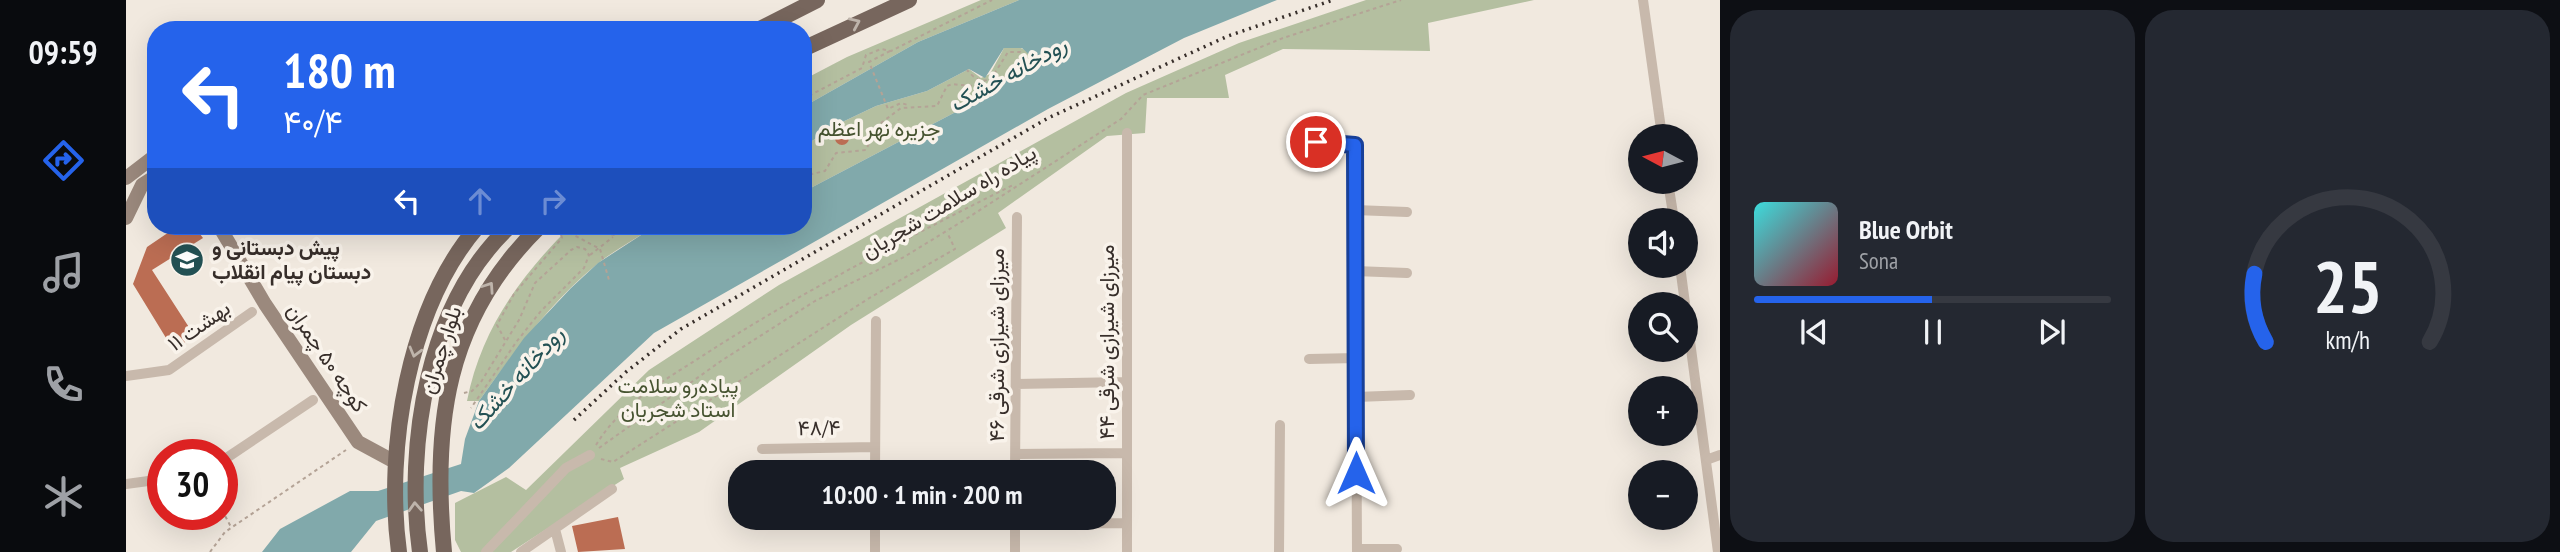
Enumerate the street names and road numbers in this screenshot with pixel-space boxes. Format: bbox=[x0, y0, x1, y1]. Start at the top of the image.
street label: پیاده راه سلامت شجریان bbox=[856, 139, 1042, 265]
street label: ۴۴ میرزای شیرازی شرقی bbox=[1093, 244, 1120, 440]
street label: ۴۶ میرزای شیرازی شرقی bbox=[983, 248, 1010, 442]
street label: ۱۱ بهشت bbox=[162, 294, 235, 357]
street label: کوچه ۵۰ چمران bbox=[280, 298, 374, 418]
street label: بلوار چمران bbox=[414, 303, 468, 397]
street label: ۴۸/۴ bbox=[797, 414, 841, 441]

